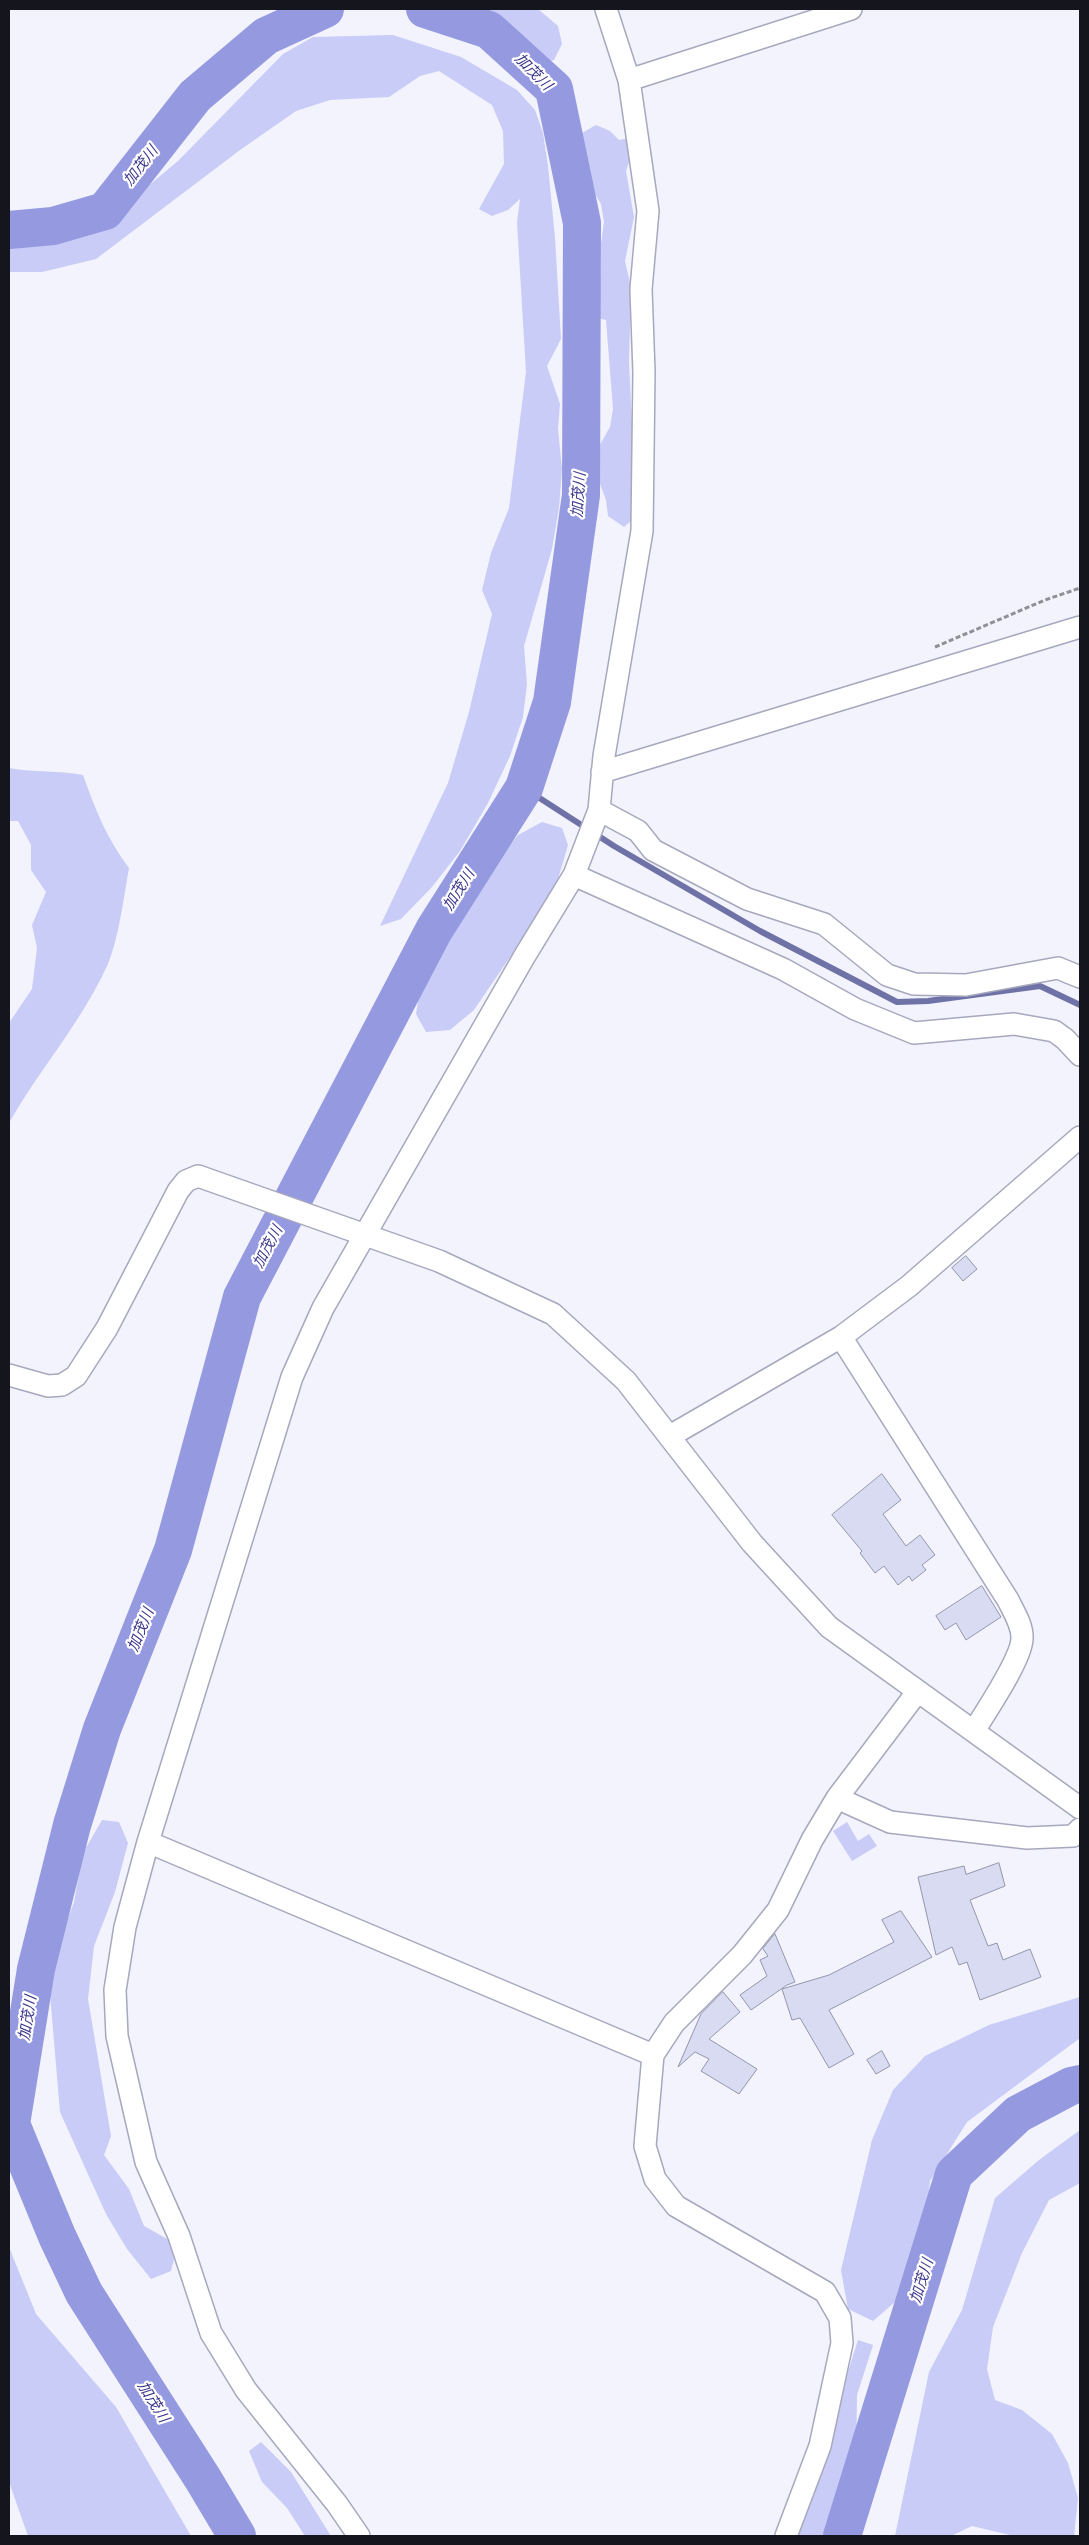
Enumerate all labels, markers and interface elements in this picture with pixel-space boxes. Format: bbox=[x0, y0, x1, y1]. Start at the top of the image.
water label: 加茂川 bbox=[511, 50, 555, 94]
water label: 加茂川 bbox=[120, 143, 162, 189]
water label: 加茂川 bbox=[568, 472, 590, 518]
water label: 加茂川 bbox=[439, 866, 479, 914]
water label: 加茂川 bbox=[249, 1223, 287, 1271]
water label: 加茂川 bbox=[124, 1606, 158, 1654]
water label: 加茂川 bbox=[16, 1994, 40, 2042]
water label: 加茂川 bbox=[907, 2257, 937, 2305]
water label: 加茂川 bbox=[133, 2378, 173, 2426]

